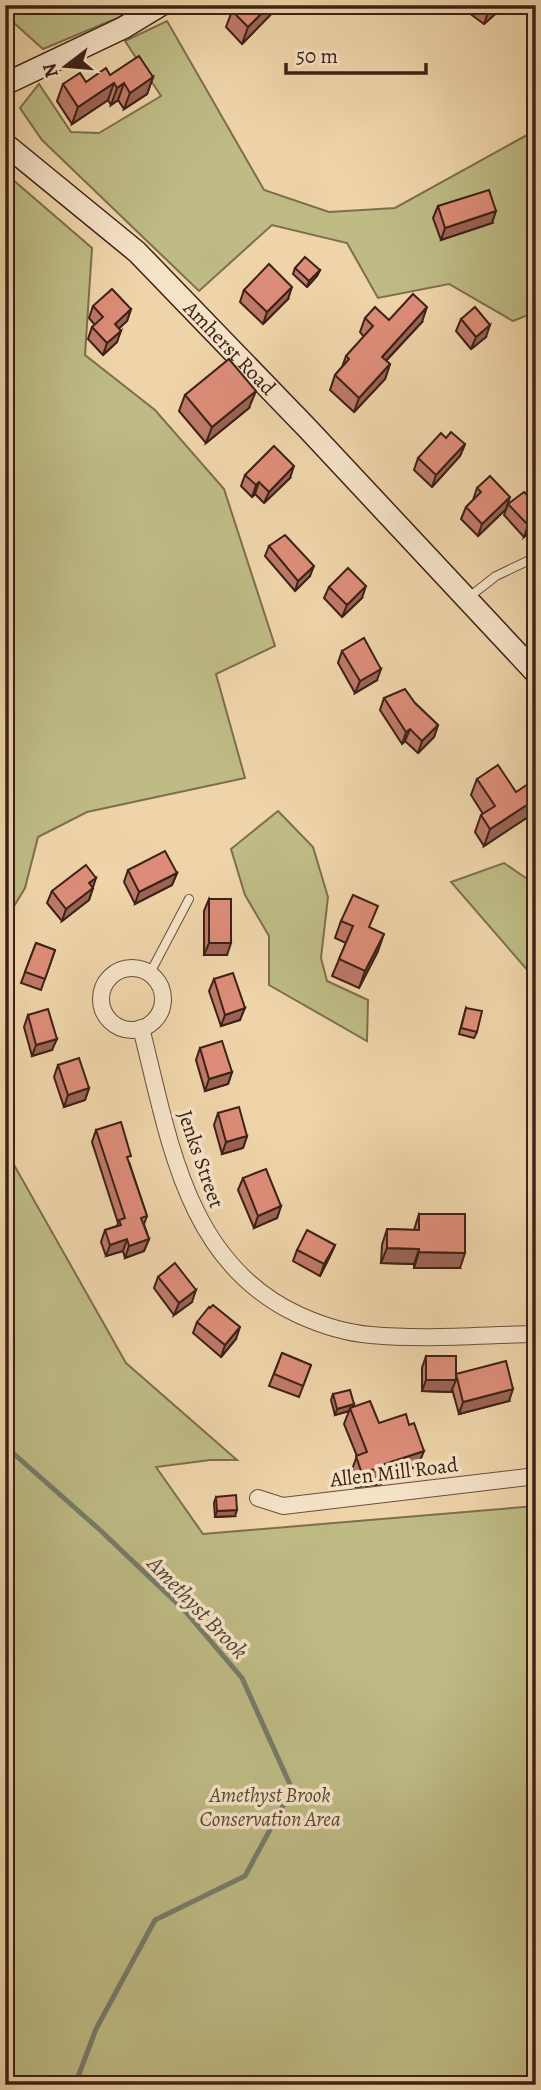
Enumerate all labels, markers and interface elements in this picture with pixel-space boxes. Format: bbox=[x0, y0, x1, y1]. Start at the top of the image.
north arrow bbox=[32, 32, 102, 102]
scale bar bbox=[286, 32, 426, 76]
text: 50 m bbox=[296, 42, 338, 70]
text: N bbox=[36, 60, 65, 81]
street label: Amherst Road bbox=[177, 294, 282, 402]
street label: Jenks Street bbox=[171, 1106, 231, 1212]
street label: Allen Mill Road bbox=[327, 1450, 460, 1494]
water label: Amethyst Brook bbox=[140, 1548, 255, 1666]
park label: Amethyst Brook Conservation Area bbox=[199, 1781, 341, 1833]

